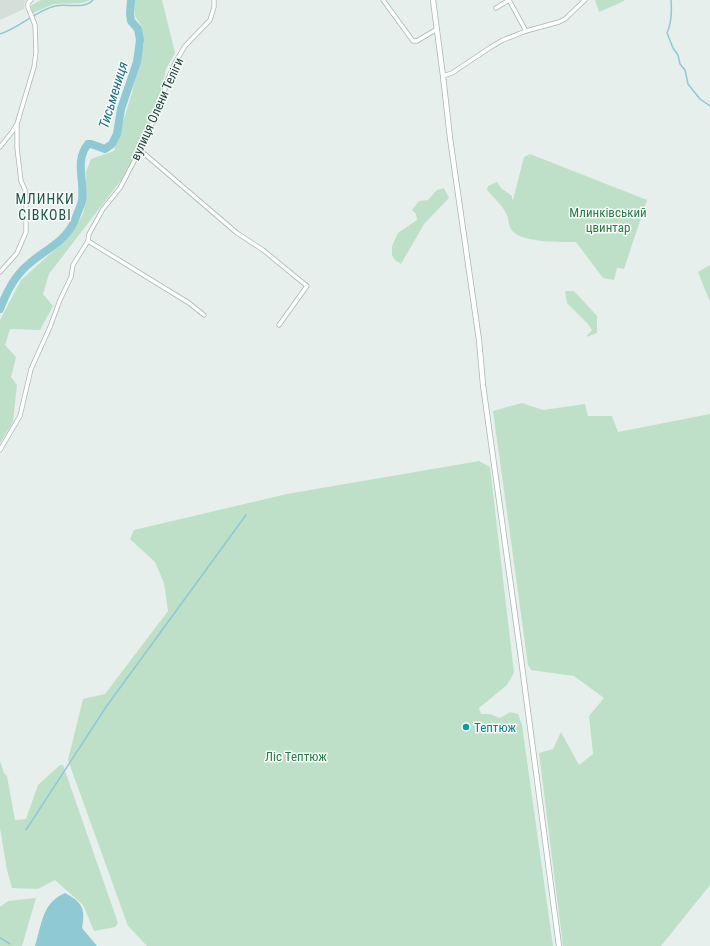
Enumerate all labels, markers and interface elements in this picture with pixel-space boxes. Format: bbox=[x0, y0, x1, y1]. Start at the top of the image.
street label: вулиця Олени Теліги bbox=[128, 55, 186, 163]
water label: Тисьмениця bbox=[95, 59, 131, 130]
district label: МЛИНКИ СІВКОВІ bbox=[15, 191, 75, 223]
park label: Млинківський цвинтар bbox=[569, 205, 647, 235]
place label: Тептюж bbox=[474, 720, 516, 735]
marker: Тептюж bbox=[461, 722, 471, 732]
park label: Ліс Тептюж bbox=[265, 749, 327, 764]

